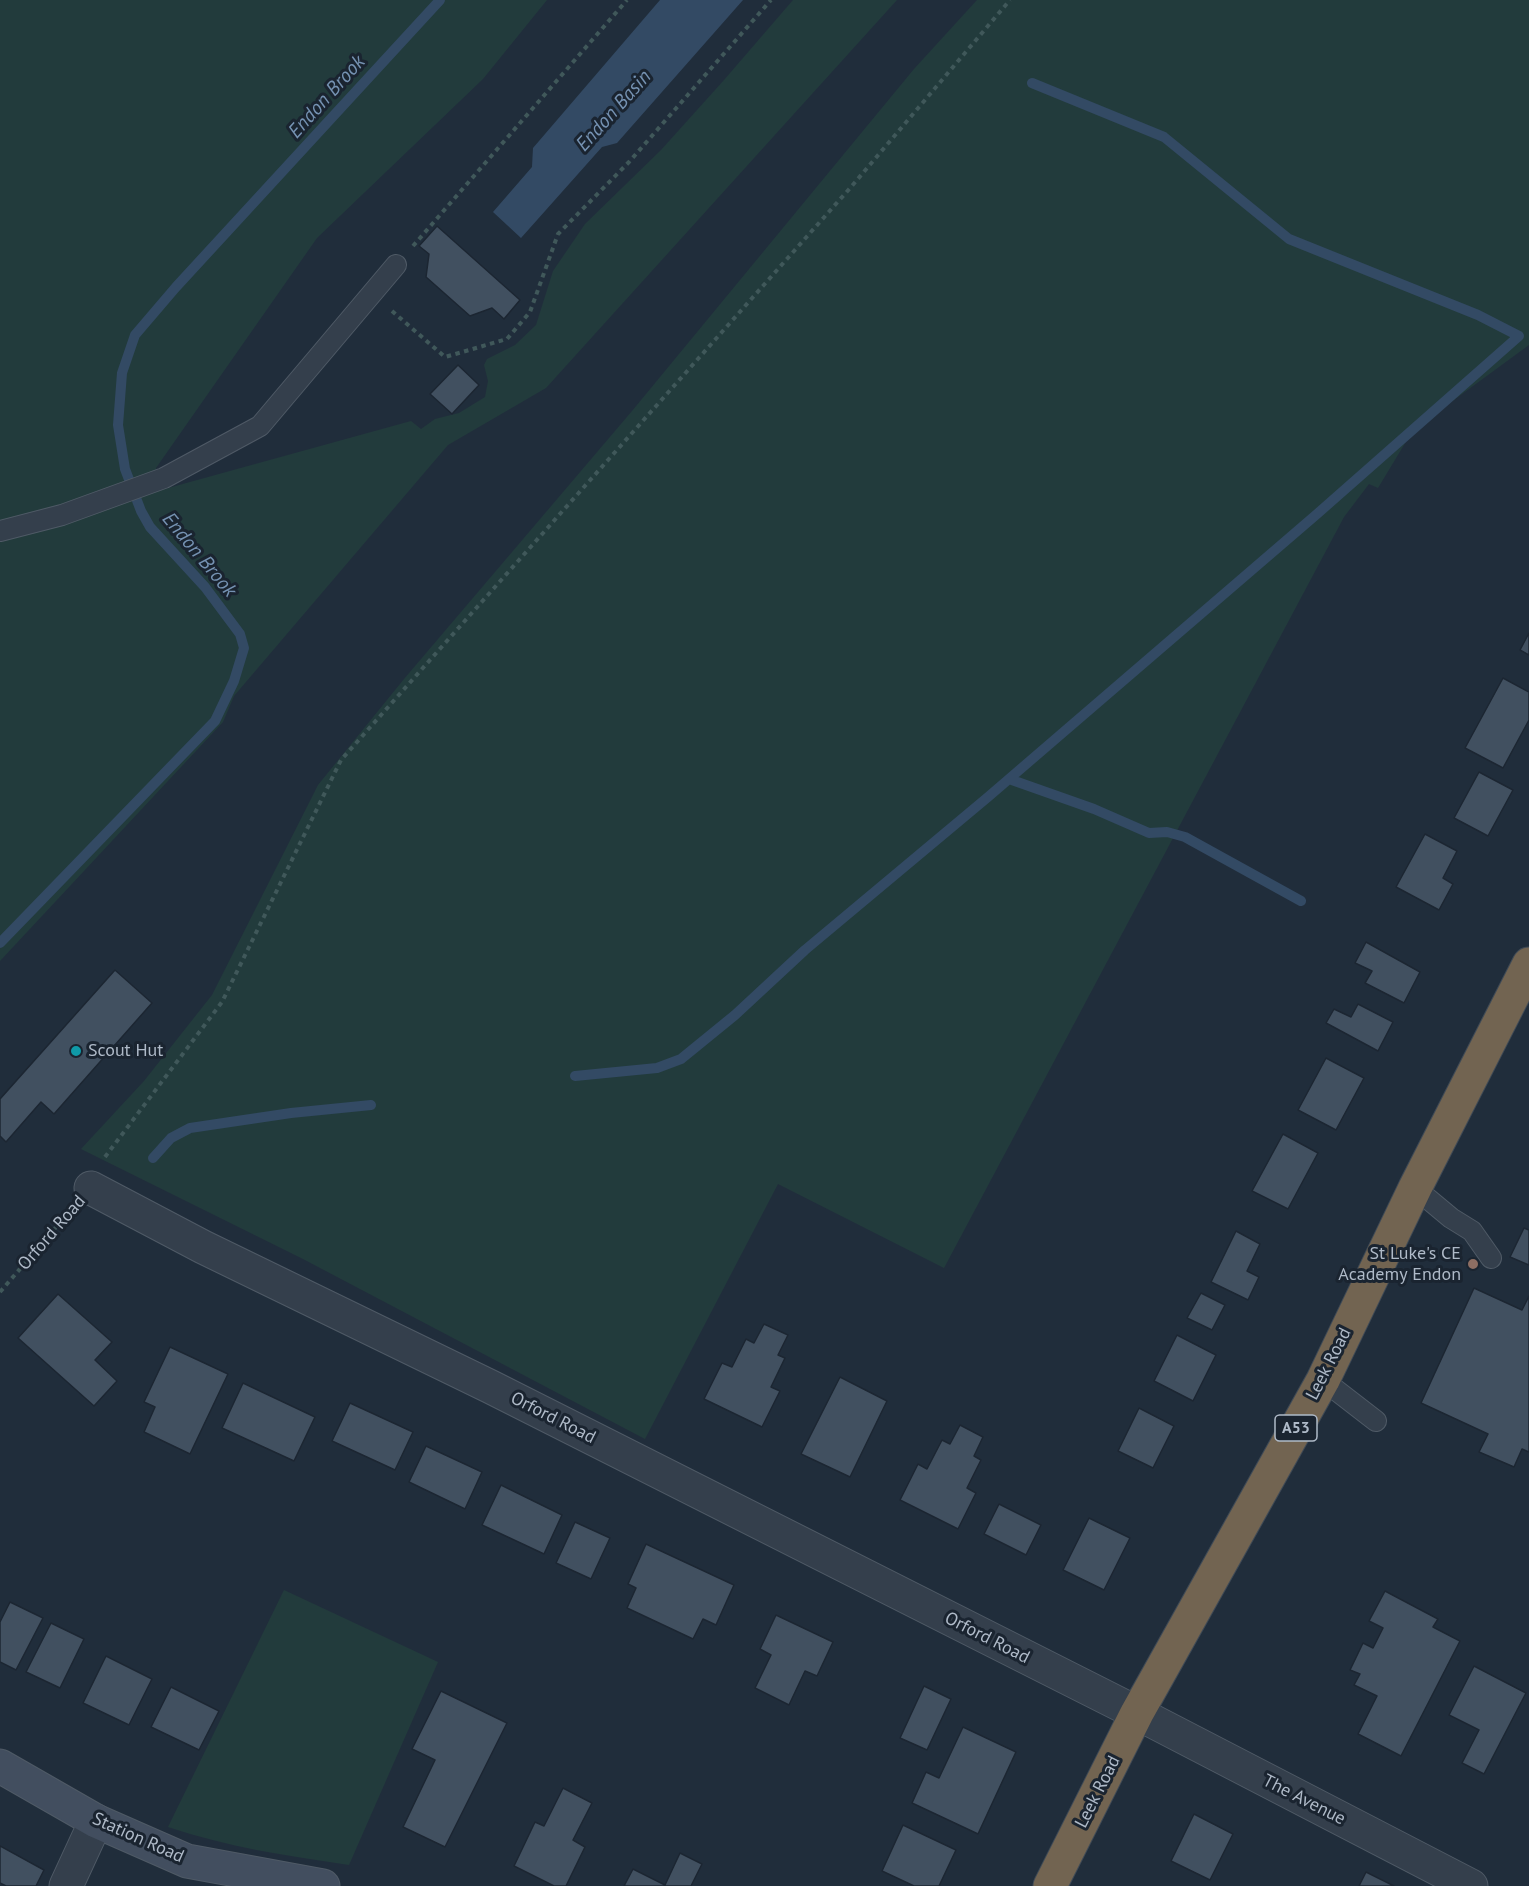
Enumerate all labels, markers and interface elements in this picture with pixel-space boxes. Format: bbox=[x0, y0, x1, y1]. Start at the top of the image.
water label: Endon Brook bbox=[284, 51, 370, 143]
water label: Endon Basin bbox=[571, 65, 657, 157]
water label: Endon Brook bbox=[157, 508, 241, 602]
place label: Scout Hut bbox=[88, 1040, 163, 1062]
marker: Scout Hut bbox=[69, 1044, 83, 1058]
street label: Orford Road bbox=[14, 1191, 90, 1275]
place label: St Luke's CE Academy Endon bbox=[1338, 1243, 1461, 1286]
marker: St Luke's CE Academy Endon bbox=[1466, 1257, 1480, 1271]
street label: Leek Road bbox=[1302, 1324, 1356, 1404]
street label: Orford Road bbox=[507, 1387, 599, 1449]
road number: A53 bbox=[1275, 1415, 1317, 1441]
street label: Orford Road bbox=[941, 1607, 1033, 1669]
street label: Leek Road bbox=[1071, 1752, 1125, 1832]
street label: The Avenue bbox=[1259, 1770, 1349, 1830]
street label: Station Road bbox=[89, 1808, 187, 1868]

